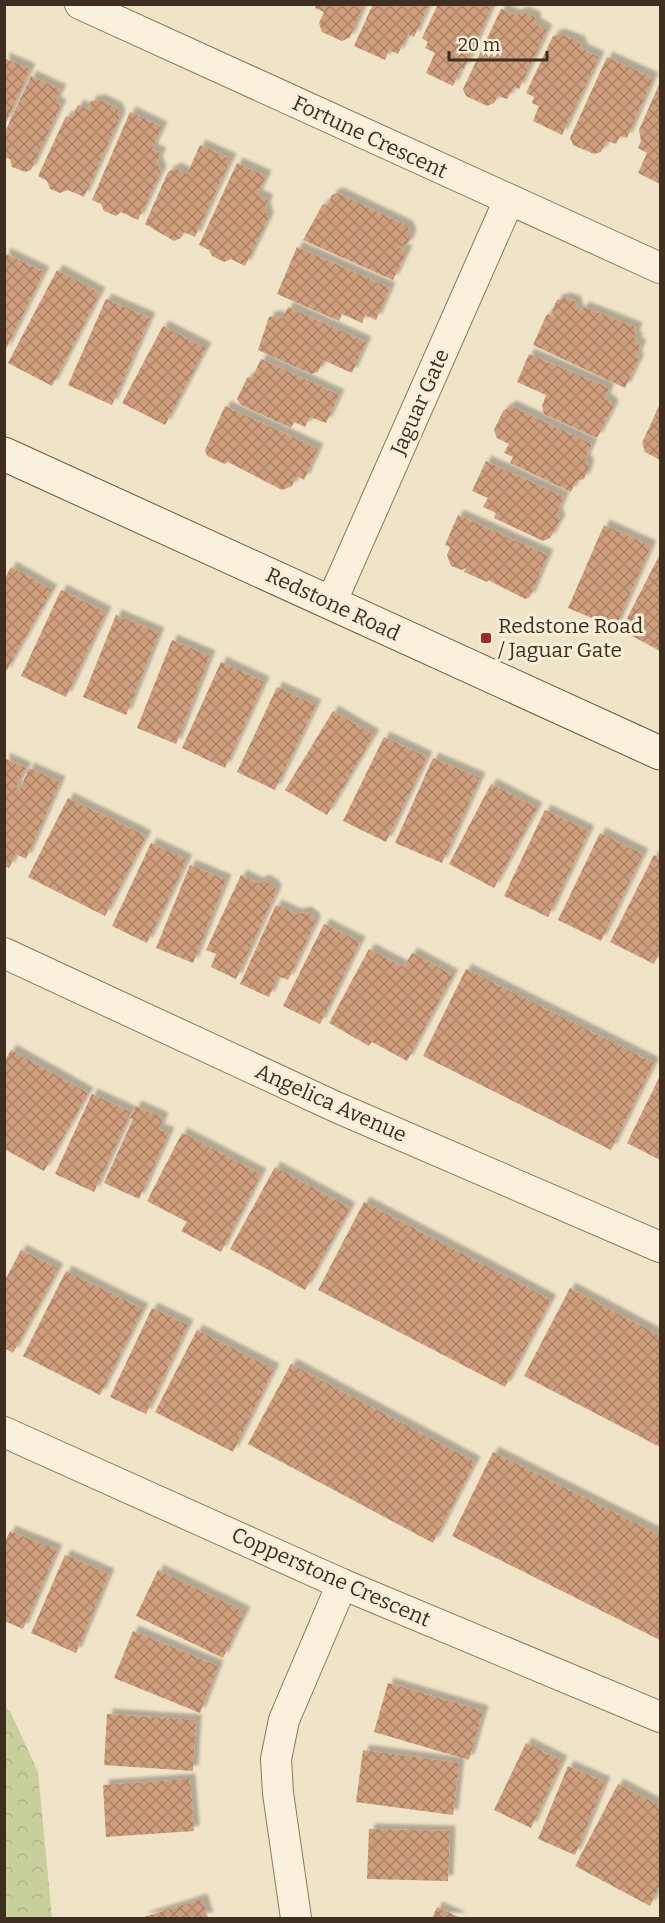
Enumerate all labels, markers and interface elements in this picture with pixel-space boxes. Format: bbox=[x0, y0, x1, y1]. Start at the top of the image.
scale bar bbox=[449, 24, 546, 62]
text: 20 m bbox=[458, 34, 500, 56]
street label: Fortune Crescent bbox=[288, 90, 452, 184]
street label: Jaguar Gate bbox=[385, 345, 455, 460]
street label: Redstone Road bbox=[262, 562, 404, 646]
place label: Redstone Road / Jaguar Gate bbox=[498, 613, 643, 663]
marker: Redstone Road / Jaguar Gate bbox=[479, 631, 493, 645]
street label: Angelica Avenue bbox=[251, 1058, 411, 1148]
street label: Copperstone Crescent bbox=[227, 1521, 435, 1633]

